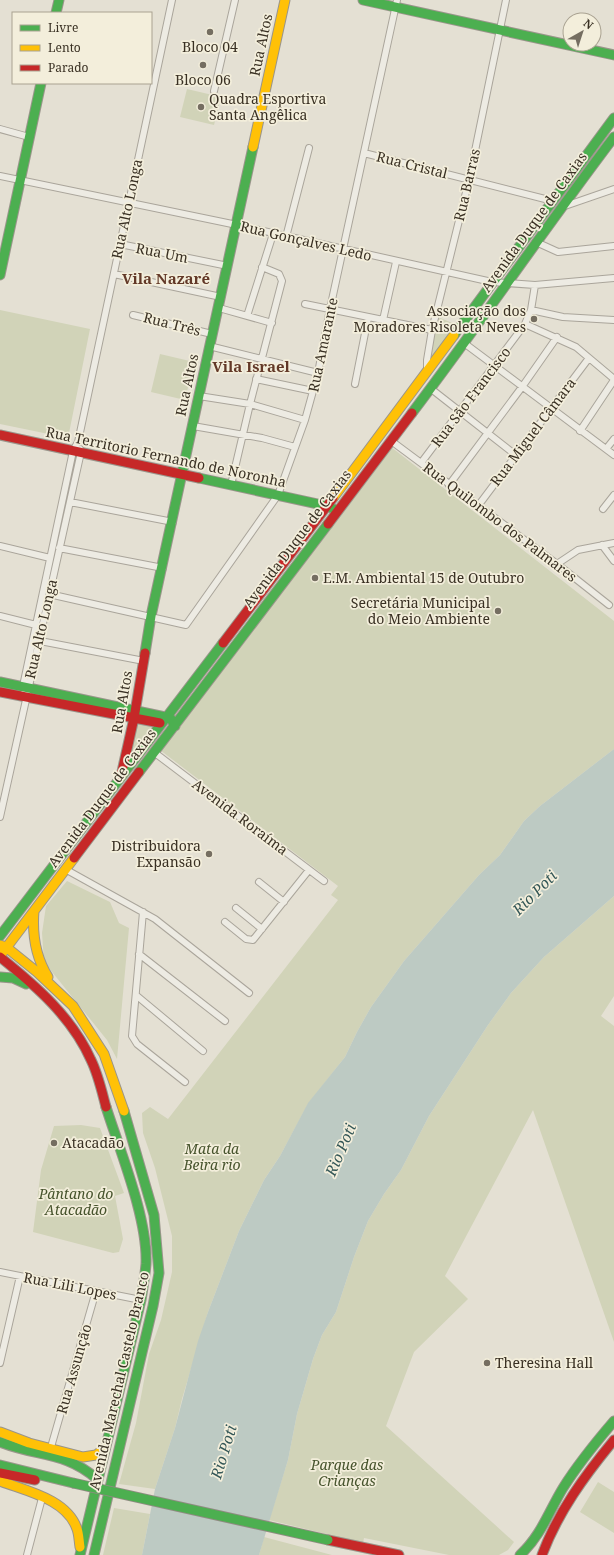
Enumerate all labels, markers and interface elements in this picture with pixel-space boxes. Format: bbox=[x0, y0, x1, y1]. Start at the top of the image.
legend bbox=[12, 12, 152, 84]
street label: Rua Altos bbox=[245, 12, 276, 78]
north arrow bbox=[562, 12, 602, 52]
text: N bbox=[581, 15, 597, 33]
text: Livre bbox=[48, 19, 78, 36]
marker: Bloco 04 bbox=[205, 27, 215, 37]
place label: Bloco 04 bbox=[182, 37, 238, 56]
text: Lento bbox=[48, 39, 81, 56]
text: Parado bbox=[48, 59, 89, 76]
marker: Bloco 06 bbox=[198, 60, 208, 70]
place label: Bloco 06 bbox=[175, 70, 231, 89]
place label: Quadra Esportiva Santa Angêlica bbox=[209, 89, 326, 124]
marker: Quadra Esportiva Santa Angêlica bbox=[196, 102, 206, 112]
street label: Rua Cristal bbox=[375, 146, 450, 183]
street label: Rua Barras bbox=[449, 147, 484, 223]
street label: Avenida Duque de Caxias bbox=[476, 148, 591, 296]
street label: Rua Alto Longa bbox=[107, 157, 146, 261]
street label: Rua Gonçalves Ledo bbox=[239, 216, 374, 265]
street label: Rua Um bbox=[134, 238, 190, 267]
district label: Vila Nazaré bbox=[122, 268, 210, 288]
street label: Rua Amarante bbox=[303, 296, 342, 394]
place label: Associação dos Moradores Risoleta Neves bbox=[353, 301, 526, 336]
street label: Rua Três bbox=[141, 307, 203, 340]
marker: Associação dos Moradores Risoleta Neves bbox=[529, 314, 539, 324]
street label: Rua São Francisco bbox=[427, 343, 515, 451]
street label: Rua Altos bbox=[171, 352, 202, 418]
district label: Vila Israel bbox=[212, 356, 290, 376]
street label: Rua Miguel Câmara bbox=[486, 374, 580, 490]
street label: Rua Territorio Fernando de Noronha bbox=[44, 422, 288, 491]
street label: Rua Quilombo dos Palmares bbox=[419, 457, 581, 586]
street label: Avenida Duque de Caxias bbox=[238, 466, 355, 612]
place label: E.M. Ambiental 15 de Outubro bbox=[323, 568, 524, 587]
marker: E.M. Ambiental 15 de Outubro bbox=[310, 573, 320, 583]
street label: Rua Alto Longa bbox=[20, 577, 61, 681]
place label: Secretária Municipal do Meio Ambiente bbox=[351, 593, 491, 628]
marker: Secretária Municipal do Meio Ambiente bbox=[493, 606, 503, 616]
street label: Rua Altos bbox=[107, 669, 136, 735]
street label: Avenida Duque de Caxias bbox=[43, 725, 160, 871]
street label: Avenida Roraíma bbox=[189, 774, 292, 859]
place label: Distribuidora Expansão bbox=[111, 836, 201, 871]
marker: Distribuidora Expansão bbox=[204, 849, 214, 859]
water label: Rio Poti bbox=[507, 865, 561, 920]
water label: Rio Poti bbox=[320, 1120, 360, 1180]
place label: Atacadão bbox=[62, 1133, 124, 1152]
marker: Atacadão bbox=[49, 1138, 59, 1148]
park label: Mata da Beira rio bbox=[182, 1139, 241, 1174]
park label: Pântano do Atacadão bbox=[38, 1184, 113, 1219]
street label: Rua Lili Lopes bbox=[22, 1267, 118, 1304]
street label: Avenida Marechal Castelo Branco bbox=[84, 1270, 153, 1492]
street label: Rua Assunção bbox=[52, 1322, 95, 1416]
place label: Theresina Hall bbox=[495, 1353, 594, 1372]
marker: Theresina Hall bbox=[482, 1358, 492, 1368]
water label: Rio Poti bbox=[205, 1422, 241, 1482]
park label: Parque das Crianças bbox=[310, 1455, 384, 1490]

